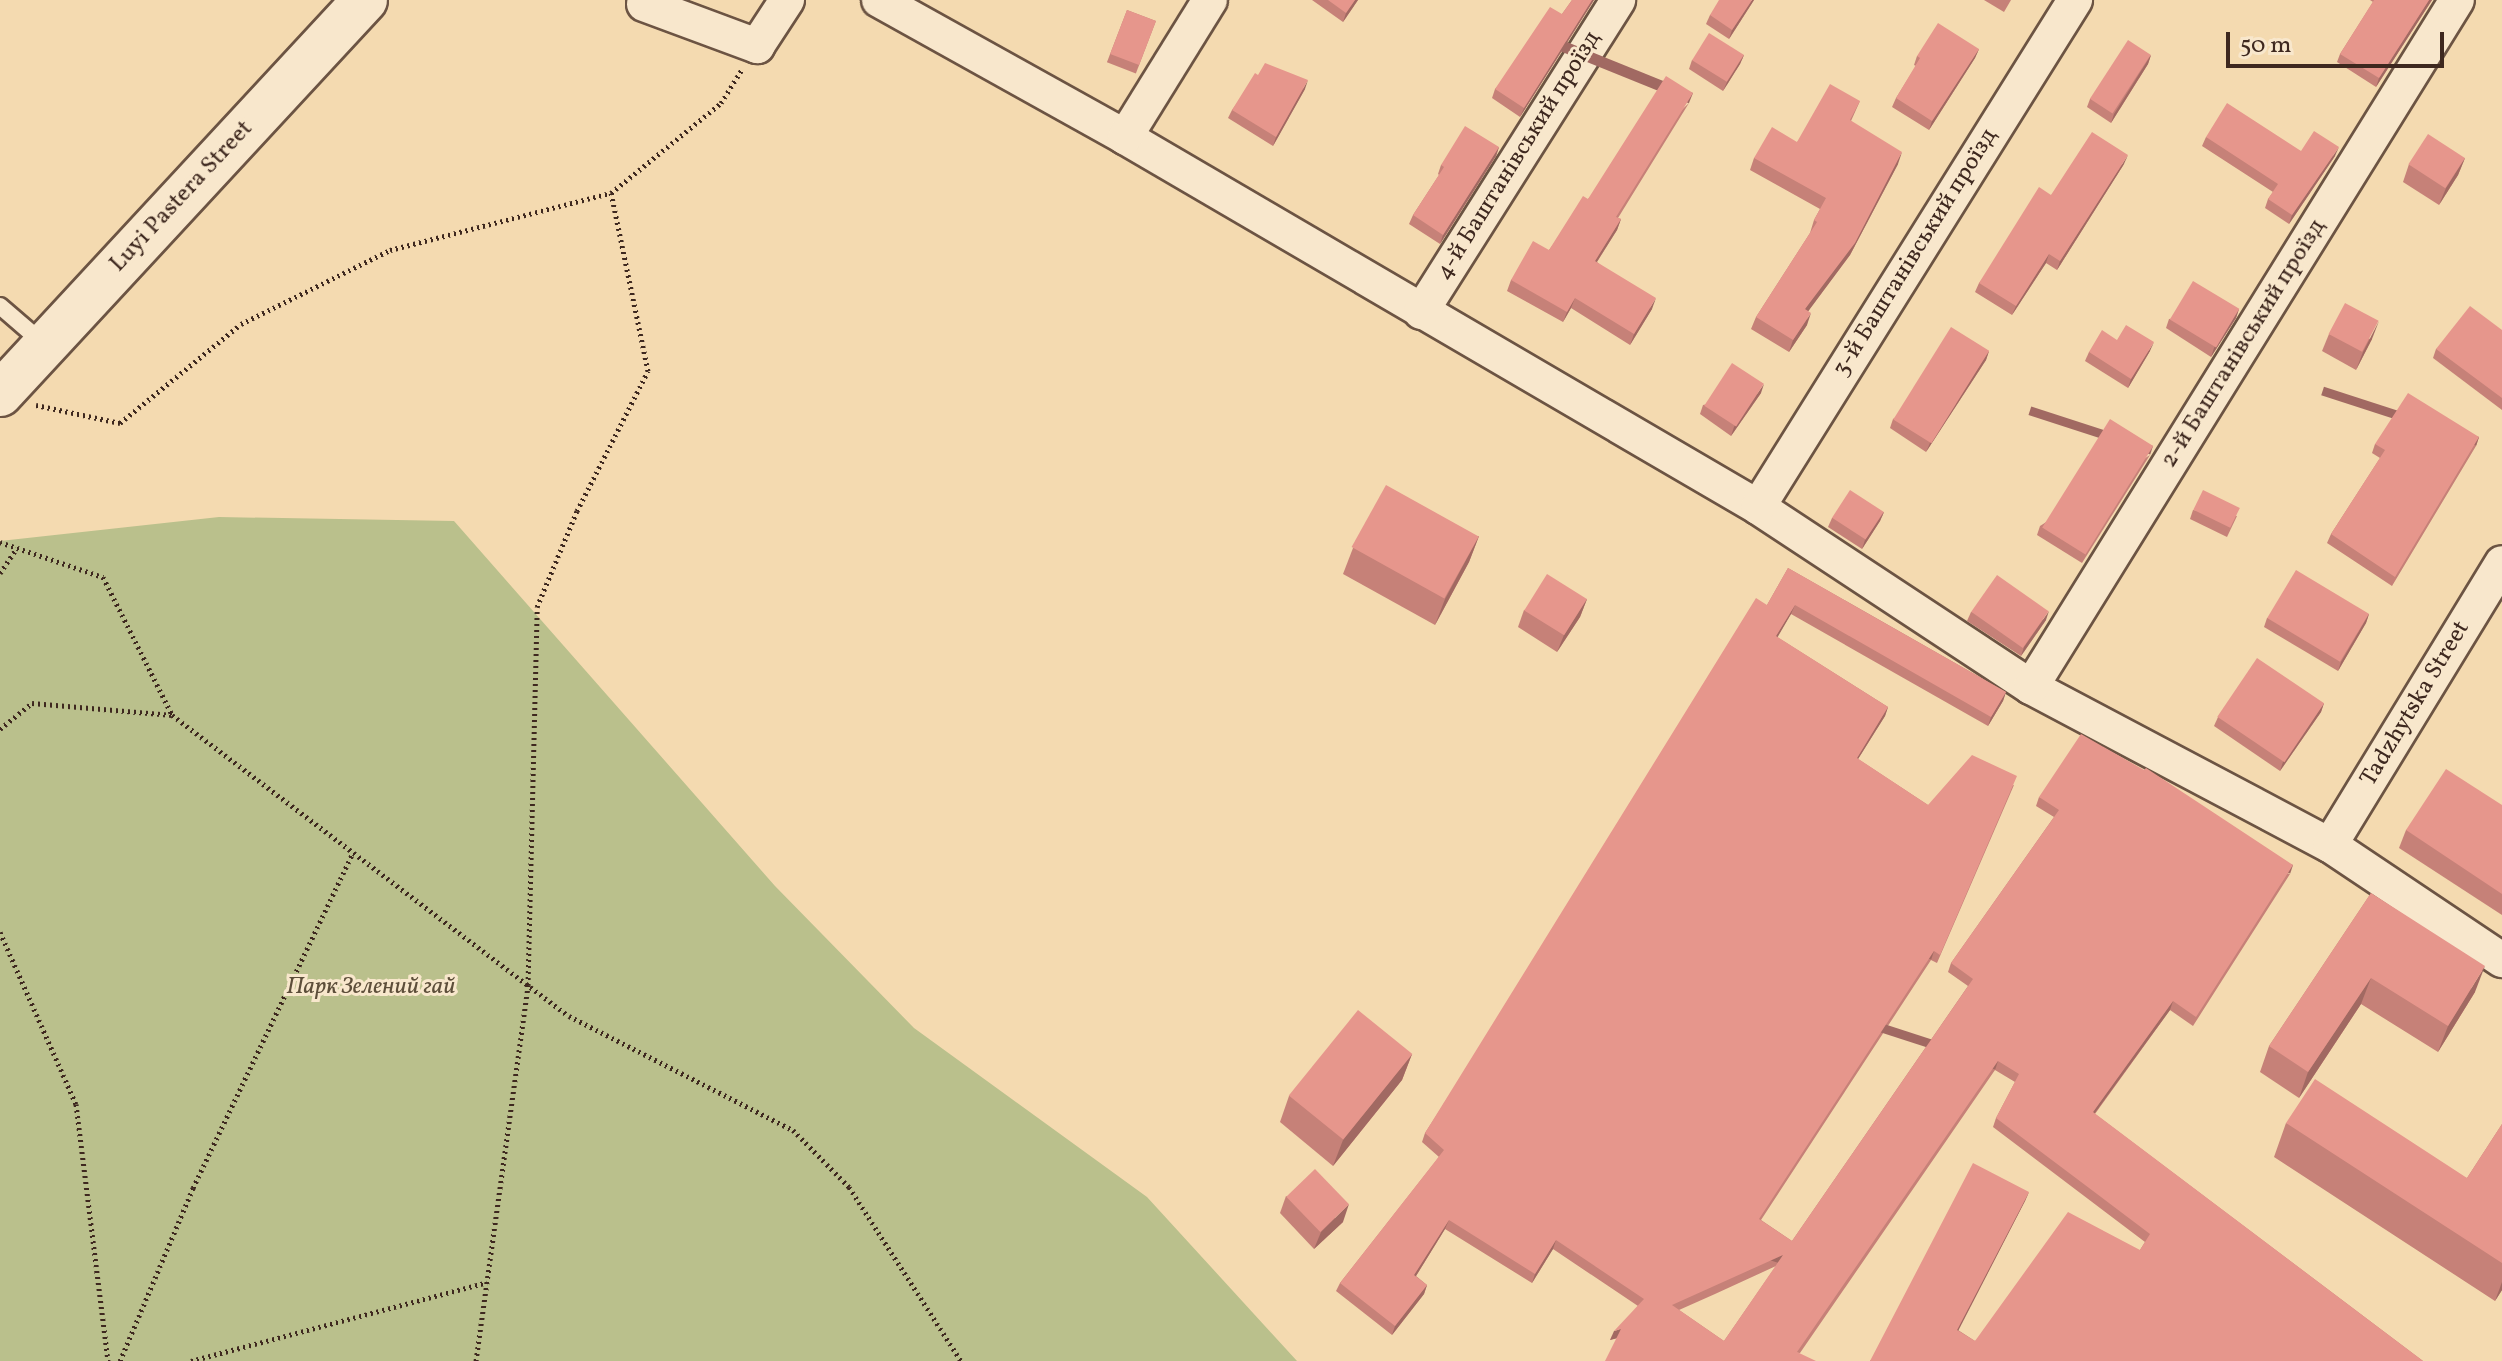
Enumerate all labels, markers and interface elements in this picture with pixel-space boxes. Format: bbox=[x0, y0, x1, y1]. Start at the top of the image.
scale bar bbox=[2230, 16, 2448, 66]
street label: 4-й Баштанівський проїзд bbox=[1430, 26, 1608, 286]
text: 50 m bbox=[2240, 29, 2292, 63]
street label: Luyi Pastera Street bbox=[104, 115, 260, 279]
street label: 3-й Баштанівський проїзд bbox=[1828, 124, 2004, 382]
street label: 2-й Баштанівський проїзд bbox=[2156, 214, 2332, 474]
street label: Tadzhytska Street bbox=[2355, 616, 2477, 792]
park label: Парк Зелений гай bbox=[287, 974, 455, 1002]

